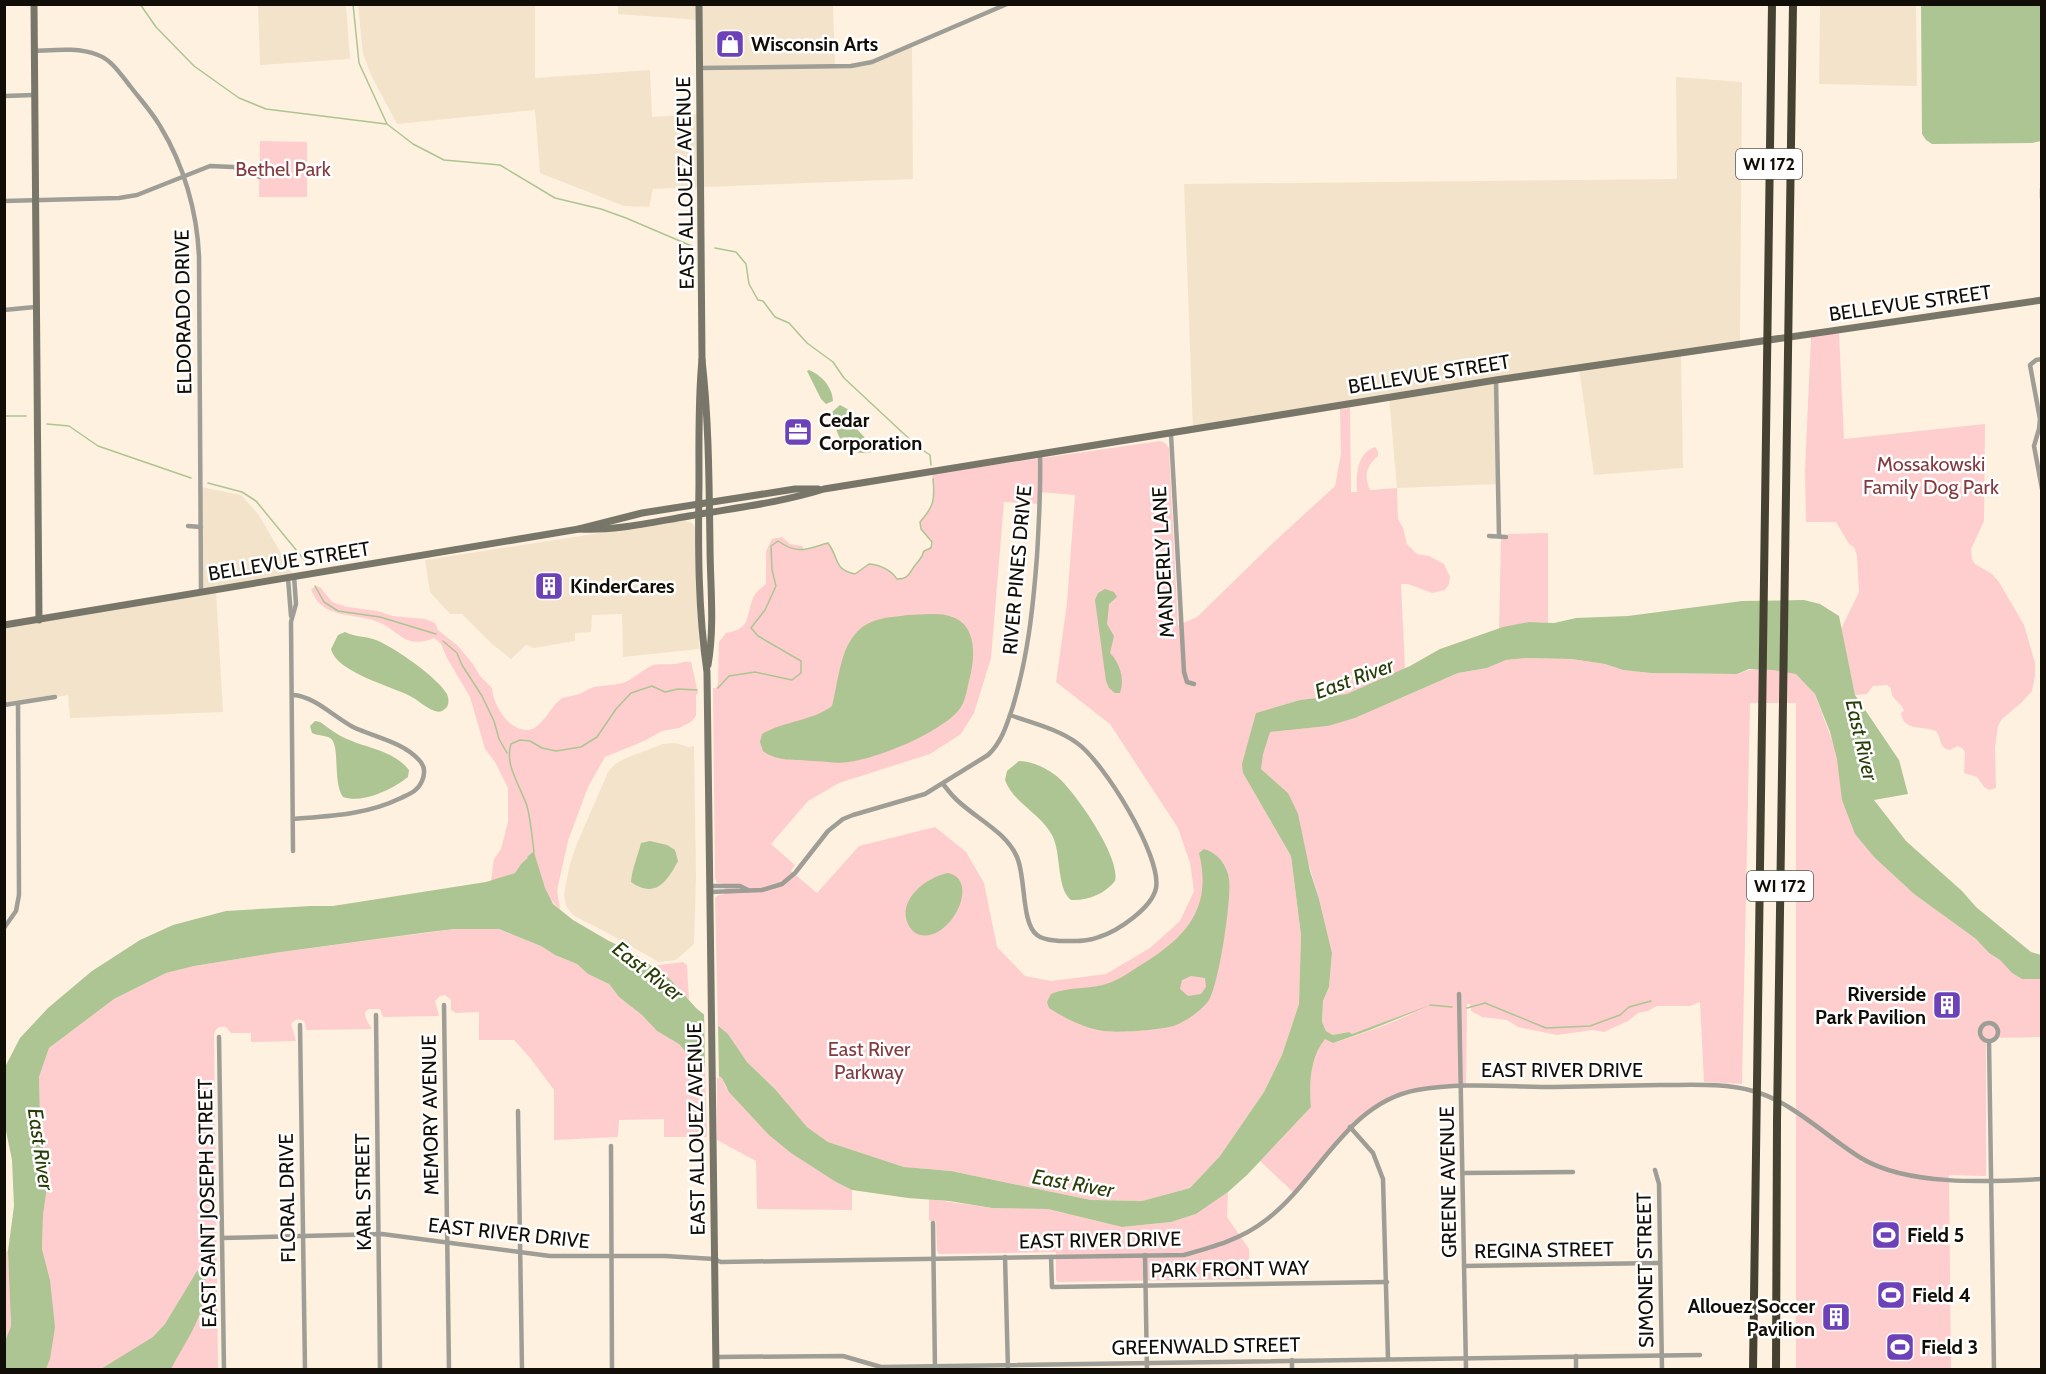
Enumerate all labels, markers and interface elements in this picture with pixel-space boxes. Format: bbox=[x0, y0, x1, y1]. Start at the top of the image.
shop icon: Wisconsin Arts bbox=[714, 28, 746, 60]
place label: Wisconsin Arts bbox=[751, 32, 878, 56]
street label: EAST ALLOUEZ AVENUE bbox=[671, 76, 699, 290]
road number: WI 172 bbox=[1736, 149, 1802, 179]
park label: Bethel Park bbox=[235, 157, 331, 181]
street label: ELDORADO DRIVE bbox=[170, 229, 196, 395]
street label: BELLEVUE STREET bbox=[1827, 280, 1993, 326]
street label: BELLEVUE STREET bbox=[1346, 349, 1512, 399]
place label: Cedar Corporation bbox=[819, 408, 922, 455]
office icon: Cedar Corporation bbox=[782, 416, 814, 448]
park label: Mossakowski Family Dog Park bbox=[1863, 452, 1999, 499]
street label: RIVER PINES DRIVE bbox=[998, 484, 1036, 656]
street label: MANDERLY LANE bbox=[1147, 486, 1179, 638]
street label: BELLEVUE STREET bbox=[206, 536, 372, 586]
building icon: KinderCares bbox=[533, 570, 565, 602]
place label: KinderCares bbox=[570, 574, 675, 598]
water label: East River bbox=[1311, 652, 1398, 704]
water label: East River bbox=[1841, 697, 1884, 784]
road number: WI 172 bbox=[1747, 871, 1813, 901]
water label: East River bbox=[608, 936, 689, 1007]
place label: Riverside Park Pavilion bbox=[1815, 982, 1926, 1029]
building icon: Riverside Park Pavilion bbox=[1931, 989, 1963, 1021]
street label: EAST ALLOUEZ AVENUE bbox=[682, 1022, 710, 1236]
street label: MEMORY AVENUE bbox=[417, 1034, 443, 1196]
park label: East River Parkway bbox=[828, 1037, 911, 1084]
street label: EAST RIVER DRIVE bbox=[1481, 1058, 1643, 1082]
street label: EAST SAINT JOSEPH STREET bbox=[193, 1078, 221, 1328]
water label: East River bbox=[23, 1106, 59, 1193]
street label: GREENE AVENUE bbox=[1435, 1106, 1461, 1258]
street label: FLORAL DRIVE bbox=[274, 1133, 300, 1263]
street label: KARL STREET bbox=[350, 1133, 376, 1251]
water label: East River bbox=[1030, 1164, 1117, 1203]
street label: SIMONET STREET bbox=[1632, 1192, 1658, 1348]
street label: EAST RIVER DRIVE bbox=[427, 1213, 591, 1253]
sports icon: Field 5 bbox=[1870, 1219, 1902, 1251]
place label: Field 5 bbox=[1907, 1223, 1964, 1247]
street label: EAST RIVER DRIVE bbox=[1019, 1227, 1181, 1253]
street label: REGINA STREET bbox=[1474, 1237, 1614, 1263]
street label: PARK FRONT WAY bbox=[1151, 1256, 1310, 1282]
sports icon: Field 4 bbox=[1875, 1279, 1907, 1311]
place label: Field 4 bbox=[1912, 1283, 1971, 1307]
place label: Allouez Soccer Pavilion bbox=[1688, 1294, 1815, 1341]
building icon: Allouez Soccer Pavilion bbox=[1820, 1301, 1852, 1333]
sports icon: Field 3 bbox=[1884, 1331, 1916, 1363]
street label: GREENWALD STREET bbox=[1112, 1332, 1301, 1360]
place label: Field 3 bbox=[1921, 1335, 1978, 1359]

